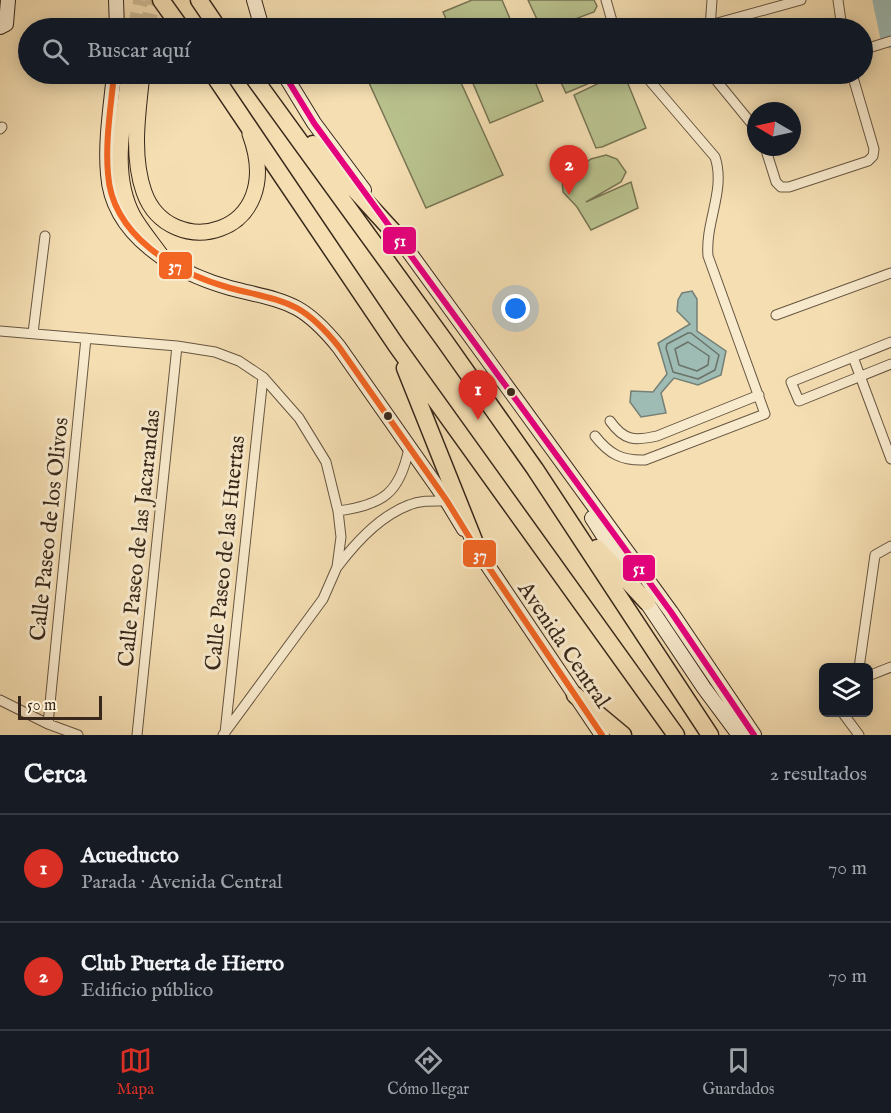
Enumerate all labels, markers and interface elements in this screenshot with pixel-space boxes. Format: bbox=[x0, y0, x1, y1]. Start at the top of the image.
search box bbox=[18, 18, 873, 84]
icon: search bbox=[39, 35, 72, 68]
text: Buscar aquí bbox=[87, 37, 190, 65]
north arrow bbox=[747, 102, 801, 156]
pin: 2 bbox=[550, 146, 588, 195]
line badge: 51 bbox=[382, 226, 417, 255]
text: 51 bbox=[394, 232, 406, 252]
line badge: 37 bbox=[158, 251, 193, 280]
text: 37 bbox=[168, 257, 182, 277]
your location bbox=[501, 294, 530, 323]
pin: 1 bbox=[458, 370, 498, 420]
unlabelled marker bbox=[505, 386, 517, 398]
street label: Calle Paseo de las Jacarandas bbox=[113, 408, 167, 668]
unlabelled marker bbox=[382, 410, 394, 422]
street label: Calle Paseo de los Olivos bbox=[24, 416, 76, 642]
street label: Calle Paseo de las Huertas bbox=[200, 434, 252, 672]
line badge: 37 bbox=[462, 539, 497, 568]
text: 37 bbox=[473, 546, 487, 566]
line badge: 51 bbox=[622, 554, 656, 582]
text: 51 bbox=[633, 560, 645, 580]
street label: Avenida Central bbox=[510, 576, 616, 714]
map controls bbox=[819, 663, 873, 717]
button: layers bbox=[819, 663, 873, 717]
scale bar bbox=[18, 693, 102, 720]
text: 50 m bbox=[27, 696, 56, 716]
text: Cerca bbox=[24, 758, 86, 791]
text: 2 resultados bbox=[770, 762, 867, 787]
text: Acueducto bbox=[81, 842, 179, 870]
text: 1 bbox=[40, 856, 47, 881]
text: 70 m bbox=[828, 856, 867, 881]
text: Parada · Avenida Central bbox=[81, 870, 283, 895]
text: Club Puerta de Hierro bbox=[81, 950, 284, 978]
text: 2 bbox=[39, 964, 48, 989]
text: 70 m bbox=[828, 964, 867, 989]
text: Edificio público bbox=[81, 978, 213, 1003]
tab: Mapa bbox=[117, 1044, 154, 1100]
tab: Cómo llegar bbox=[387, 1044, 469, 1100]
tab: Guardados bbox=[702, 1044, 774, 1100]

